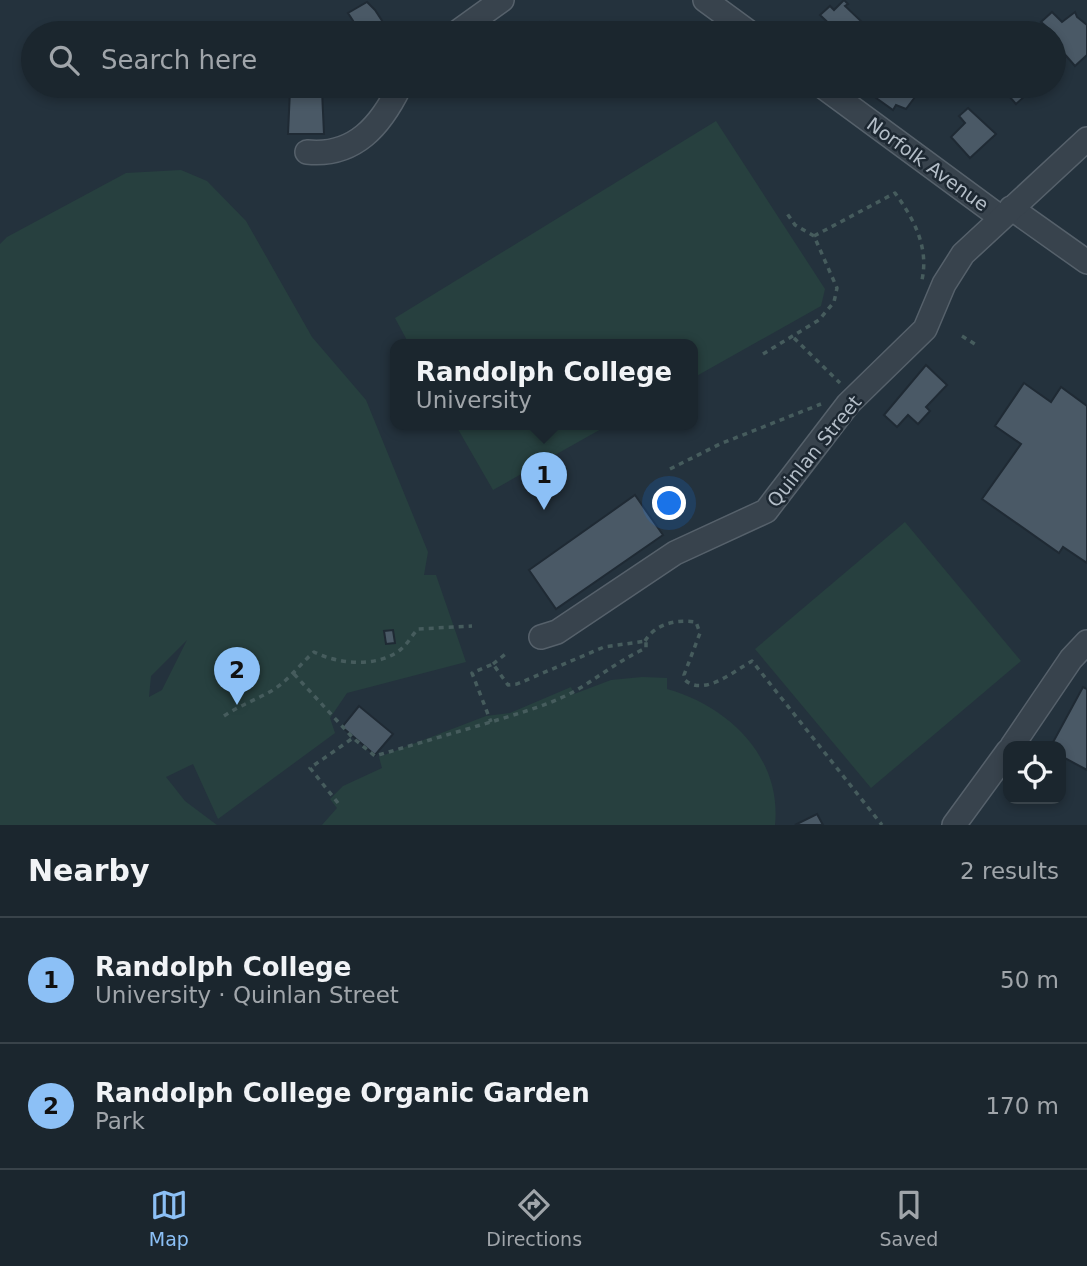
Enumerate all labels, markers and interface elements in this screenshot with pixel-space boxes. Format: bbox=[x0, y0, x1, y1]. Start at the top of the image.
search box bbox=[21, 21, 1066, 98]
icon: search bbox=[45, 41, 83, 79]
text: Search here bbox=[101, 45, 257, 75]
street label: Norfolk Avenue bbox=[863, 113, 993, 215]
popup bbox=[390, 339, 698, 430]
text: Randolph College bbox=[416, 357, 672, 387]
text: University bbox=[416, 387, 532, 413]
street label: Quinlan Street bbox=[762, 391, 866, 511]
pin: 1 bbox=[521, 452, 567, 510]
your location bbox=[652, 486, 686, 520]
pin: 2 bbox=[214, 647, 260, 705]
map controls bbox=[1003, 741, 1066, 804]
button: locate bbox=[1003, 741, 1066, 804]
text: Nearby bbox=[28, 853, 150, 888]
text: 2 results bbox=[960, 858, 1059, 884]
text: Randolph College bbox=[95, 952, 351, 982]
text: 1 bbox=[43, 967, 59, 993]
text: 50 m bbox=[1000, 967, 1059, 993]
text: University · Quinlan Street bbox=[95, 982, 399, 1008]
text: Randolph College Organic Garden bbox=[95, 1078, 590, 1108]
text: 2 bbox=[43, 1093, 59, 1119]
text: 170 m bbox=[985, 1093, 1059, 1119]
text: Park bbox=[95, 1108, 145, 1134]
tab: Map bbox=[149, 1186, 189, 1250]
tab: Directions bbox=[486, 1186, 582, 1250]
tab: Saved bbox=[880, 1186, 938, 1250]

